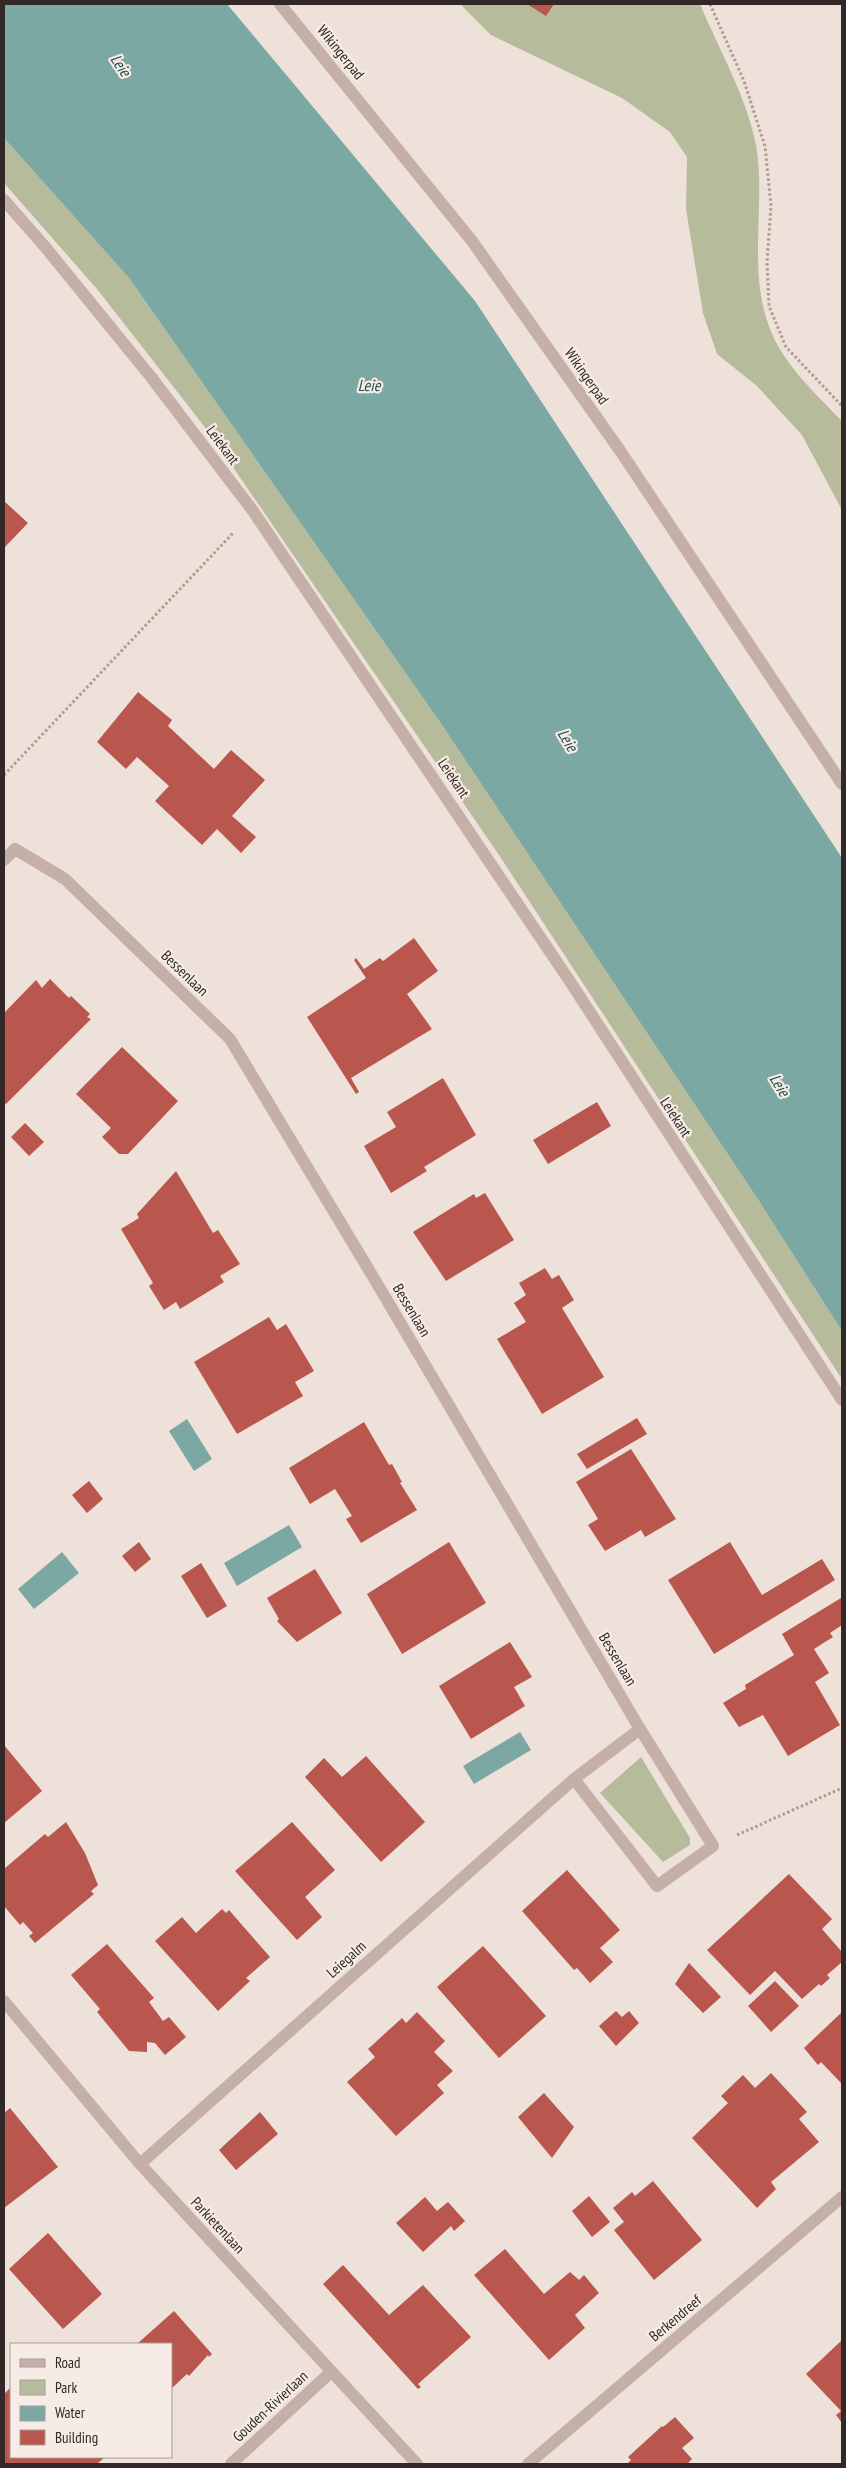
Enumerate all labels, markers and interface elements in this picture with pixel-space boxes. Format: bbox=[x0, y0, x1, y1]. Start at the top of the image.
street label: Wikingerpad bbox=[313, 21, 369, 83]
water label: Leie bbox=[106, 50, 136, 81]
street label: Wikingerpad bbox=[561, 344, 613, 408]
water label: Leie bbox=[358, 375, 382, 395]
street label: Leiekant bbox=[202, 422, 244, 468]
water label: Leie bbox=[554, 725, 583, 756]
street label: Leiekant bbox=[434, 755, 474, 801]
street label: Bessenlaan bbox=[157, 946, 213, 1000]
water label: Leie bbox=[766, 1070, 795, 1101]
street label: Leiekant bbox=[656, 1093, 696, 1141]
street label: Bessenlaan bbox=[389, 1280, 435, 1340]
street label: Bessenlaan bbox=[595, 1629, 641, 1689]
street label: Leiegalm bbox=[322, 1936, 370, 1982]
street label: Parkietenlaan bbox=[187, 2193, 249, 2257]
street label: Berkendreef bbox=[645, 2290, 706, 2345]
legend bbox=[10, 2343, 172, 2458]
text: Road bbox=[55, 2353, 81, 2372]
street label: Gouden-Rivierlaan bbox=[228, 2366, 312, 2446]
text: Park bbox=[55, 2378, 77, 2397]
text: Water bbox=[55, 2403, 86, 2422]
text: Building bbox=[55, 2428, 98, 2447]

